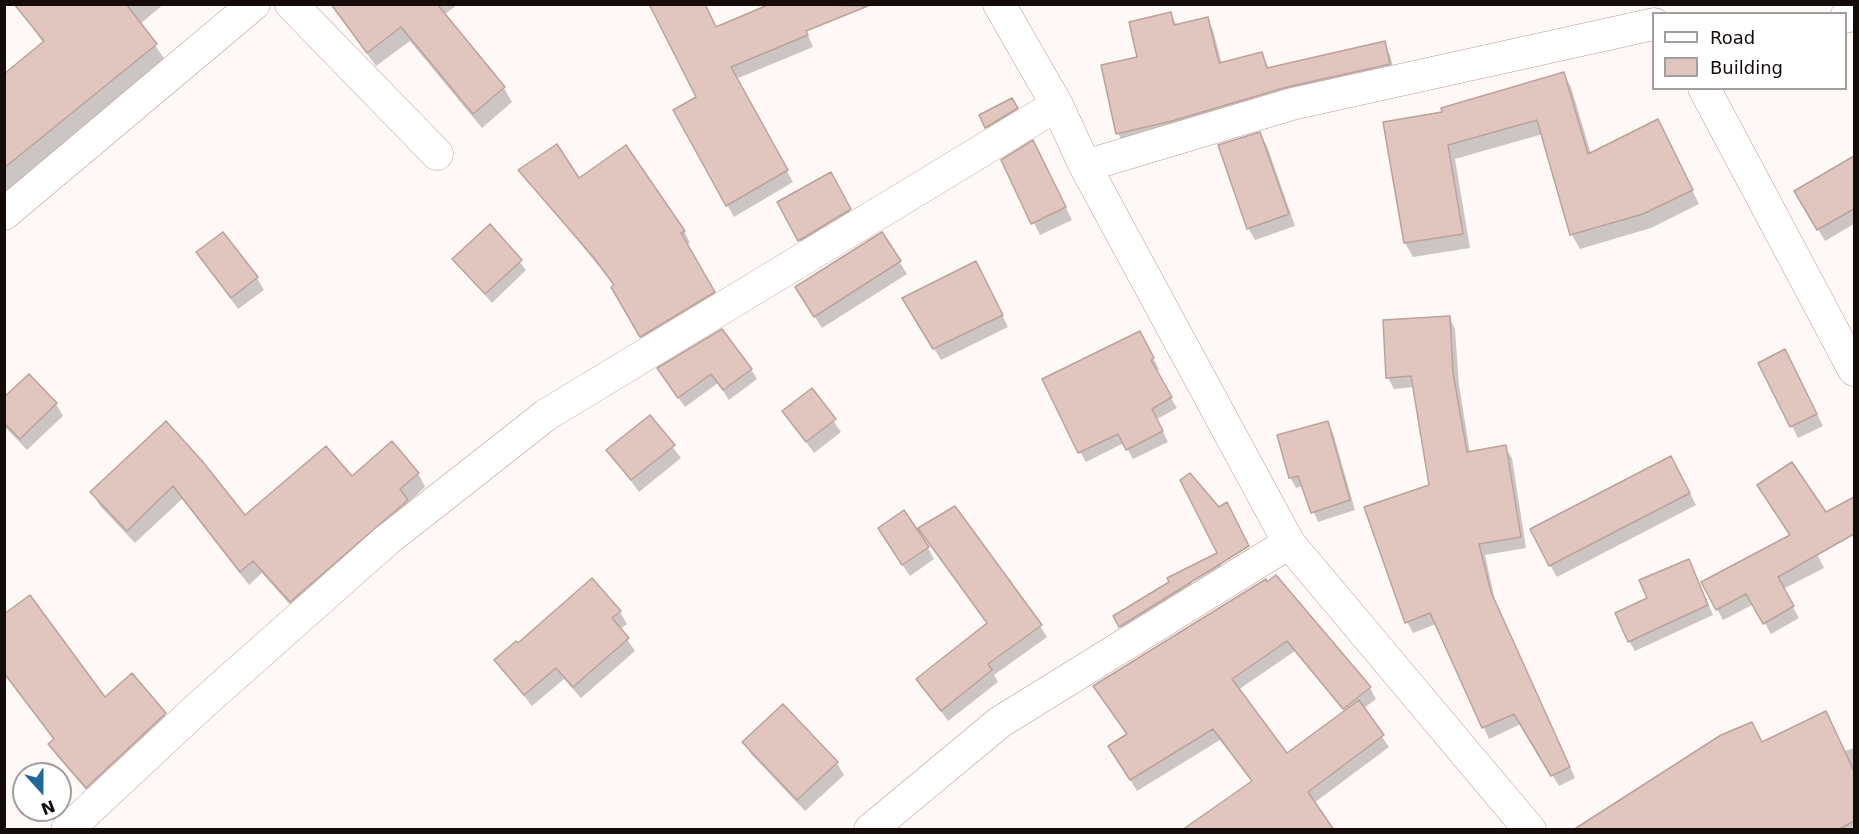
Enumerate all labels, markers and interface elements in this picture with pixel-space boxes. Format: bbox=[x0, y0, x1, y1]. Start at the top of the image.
legend bbox=[1652, 12, 1847, 90]
text: Road bbox=[1710, 27, 1755, 48]
text: Building bbox=[1710, 57, 1783, 78]
north arrow bbox=[12, 762, 72, 822]
text: N bbox=[38, 796, 58, 819]

